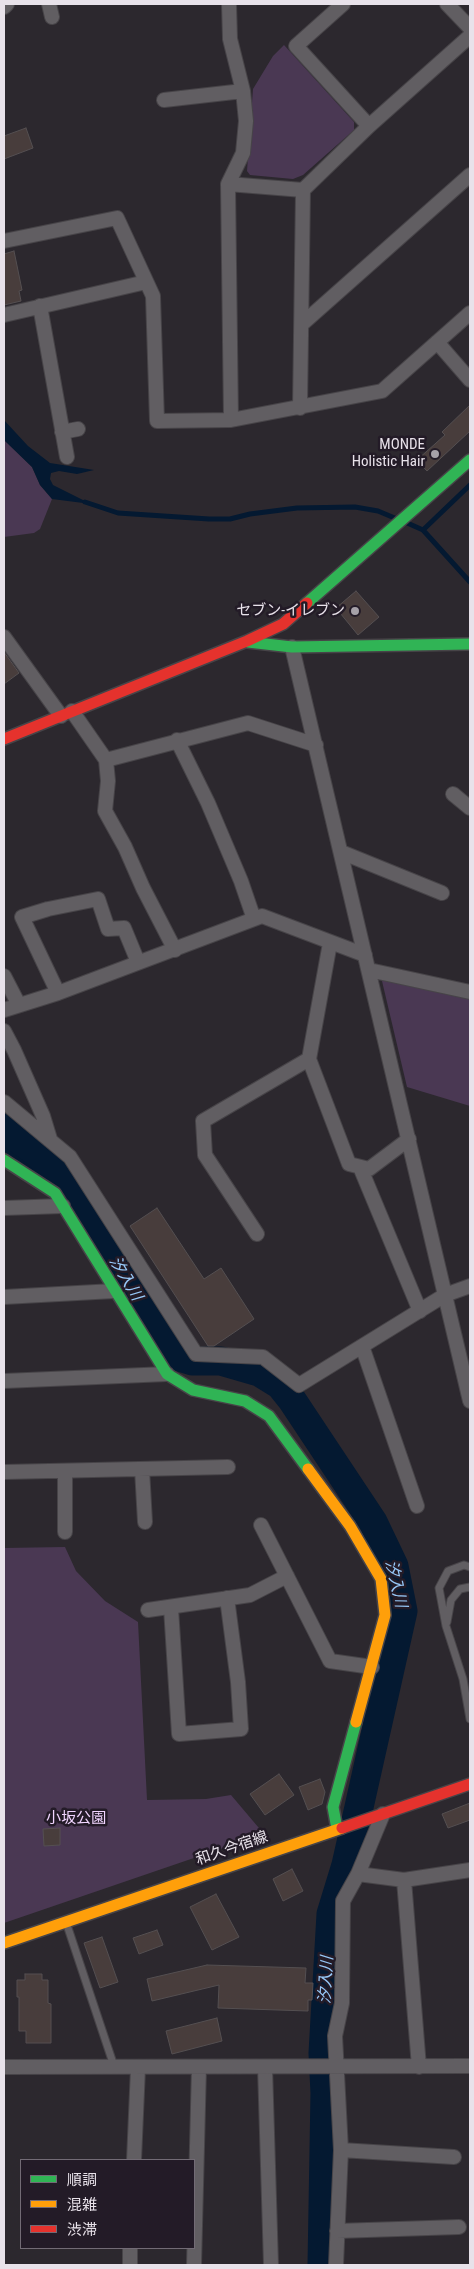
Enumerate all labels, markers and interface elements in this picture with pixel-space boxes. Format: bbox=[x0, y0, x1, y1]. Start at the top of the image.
place label: MONDE Holistic Hair bbox=[352, 436, 425, 471]
marker: MONDE Holistic Hair bbox=[429, 448, 441, 460]
place label: セブン-イレブン bbox=[236, 602, 345, 620]
marker: セブン-イレブン bbox=[349, 605, 361, 617]
water label: 汐入川 bbox=[104, 1253, 146, 1305]
water label: 汐入川 bbox=[380, 1558, 410, 1610]
park label: 小坂公園 bbox=[46, 1810, 106, 1828]
street label: 和久今宿線 bbox=[194, 1828, 270, 1870]
water label: 汐入川 bbox=[316, 1956, 338, 2004]
legend bbox=[20, 2159, 195, 2249]
text: 順調 bbox=[67, 2171, 97, 2189]
text: 混雑 bbox=[67, 2196, 97, 2214]
text: 渋滞 bbox=[67, 2221, 97, 2239]

